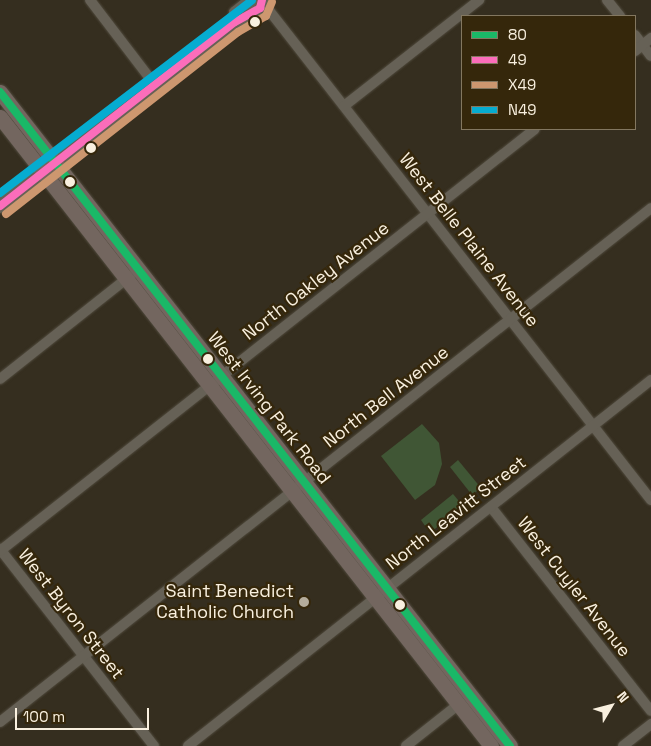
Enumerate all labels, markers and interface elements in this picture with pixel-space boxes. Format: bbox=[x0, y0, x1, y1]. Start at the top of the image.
legend bbox=[461, 15, 636, 130]
unlabelled marker bbox=[250, 17, 260, 27]
text: 80 bbox=[508, 25, 527, 44]
text: 49 bbox=[508, 50, 527, 69]
text: X49 bbox=[508, 75, 536, 94]
text: N49 bbox=[508, 100, 537, 119]
unlabelled marker bbox=[86, 143, 96, 153]
street label: West Belle Plaine Avenue bbox=[394, 149, 544, 331]
unlabelled marker bbox=[65, 177, 75, 187]
street label: North Oakley Avenue bbox=[238, 217, 394, 345]
street label: West Irving Park Road bbox=[203, 328, 335, 488]
street label: North Bell Avenue bbox=[319, 341, 453, 453]
unlabelled marker bbox=[203, 354, 213, 364]
street label: North Leavitt Street bbox=[382, 452, 530, 574]
street label: West Cuyler Avenue bbox=[513, 513, 635, 661]
street label: West Byron Street bbox=[13, 544, 129, 684]
place label: Saint Benedict Catholic Church bbox=[156, 581, 294, 624]
marker: Saint Benedict Catholic Church bbox=[298, 596, 310, 608]
unlabelled marker bbox=[395, 600, 405, 610]
north arrow bbox=[586, 681, 636, 731]
text: N bbox=[613, 688, 633, 706]
scale bar bbox=[18, 698, 151, 730]
text: 100 m bbox=[23, 707, 65, 726]

